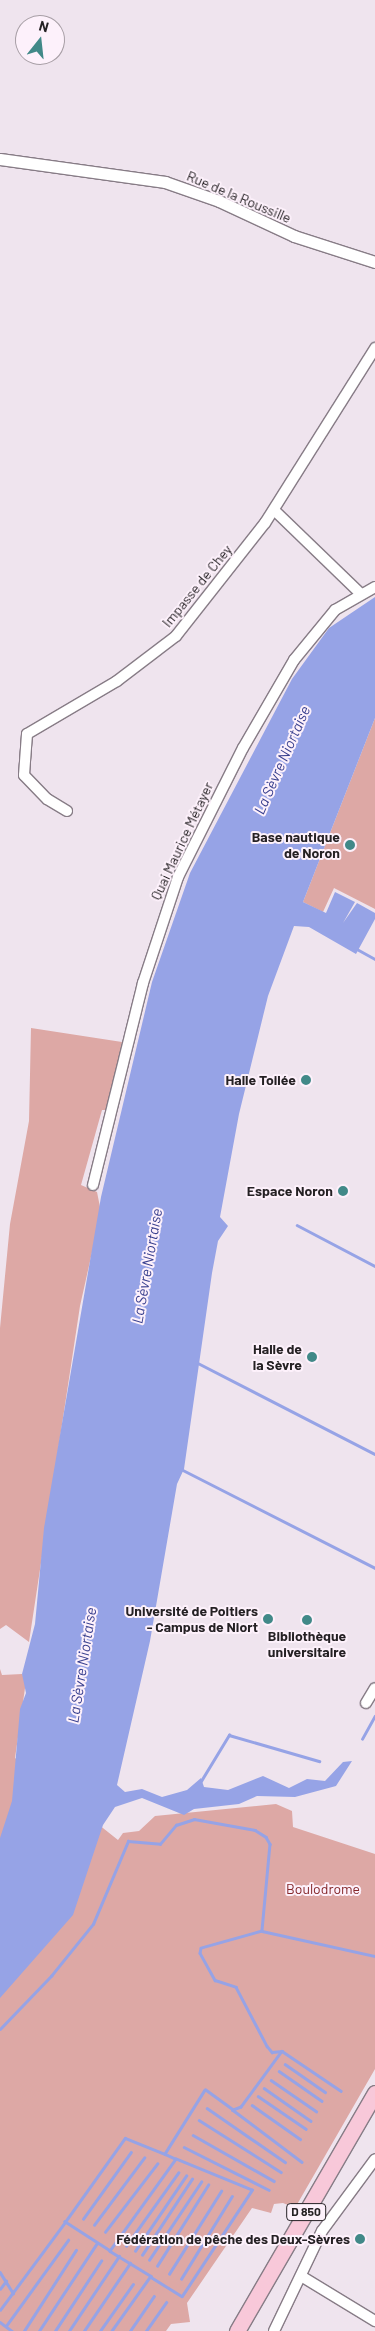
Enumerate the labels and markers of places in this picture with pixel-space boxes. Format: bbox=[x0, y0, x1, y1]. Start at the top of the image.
place label: Base nautique de Noron bbox=[252, 829, 340, 862]
marker: Base nautique de Noron bbox=[344, 839, 356, 851]
place label: Halle Toilée bbox=[225, 1072, 296, 1088]
marker: Halle Toilée bbox=[300, 1074, 312, 1086]
place label: Espace Noron bbox=[247, 1183, 333, 1199]
marker: Espace Noron bbox=[337, 1185, 349, 1197]
place label: Halle de la Sèvre bbox=[253, 1341, 302, 1374]
marker: Halle de la Sèvre bbox=[306, 1351, 318, 1363]
place label: Université de Poitiers - Campus de Niort bbox=[126, 1603, 258, 1635]
marker: Université de Poitiers - Campus de Niort bbox=[262, 1613, 274, 1625]
marker: Bibliothèque universitaire bbox=[301, 1614, 313, 1626]
place label: Bibliothèque universitaire bbox=[268, 1628, 346, 1660]
place label: Fédération de pêche des Deux-Sèvres bbox=[116, 2231, 350, 2247]
marker: Fédération de pêche des Deux-Sèvres bbox=[354, 2233, 366, 2245]

